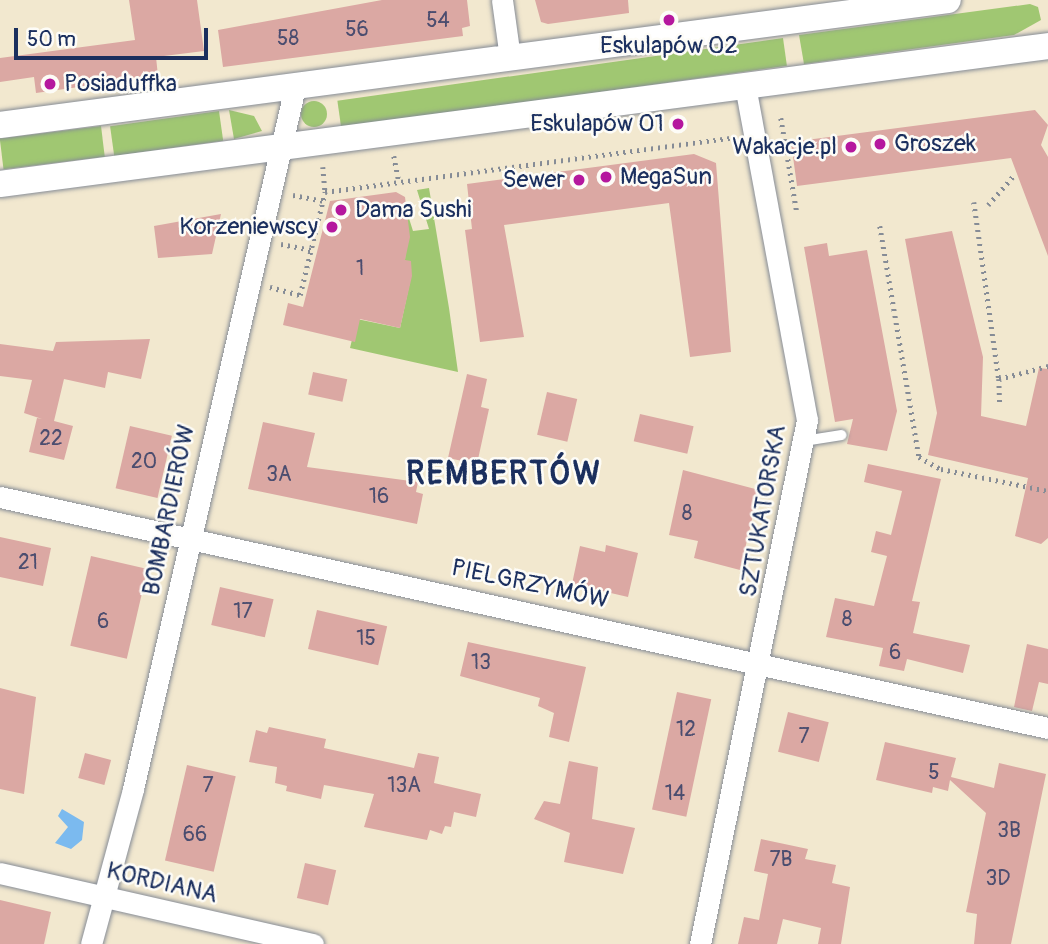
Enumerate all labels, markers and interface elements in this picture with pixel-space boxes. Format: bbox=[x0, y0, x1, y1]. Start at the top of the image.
house number: 54 bbox=[426, 8, 450, 34]
marker: Eskulapów 02 bbox=[661, 12, 677, 28]
scale bar bbox=[18, 14, 212, 58]
house number: 56 bbox=[345, 17, 369, 43]
text: 50 m bbox=[27, 26, 76, 53]
house number: 58 bbox=[277, 26, 299, 52]
place label: Eskulapów 02 bbox=[600, 32, 738, 60]
place label: Posiaduffka bbox=[64, 70, 177, 98]
marker: Posiaduffka bbox=[42, 76, 58, 92]
place label: Eskulapów 01 bbox=[530, 110, 664, 138]
marker: Eskulapów 01 bbox=[670, 116, 686, 132]
place label: Groszek bbox=[894, 130, 976, 158]
place label: Wakacje.pl bbox=[732, 133, 837, 161]
marker: Groszek bbox=[872, 136, 888, 152]
marker: Wakacje.pl bbox=[843, 139, 859, 155]
place label: MegaSun bbox=[620, 163, 712, 191]
place label: Sewer bbox=[503, 166, 565, 194]
marker: MegaSun bbox=[598, 169, 614, 185]
marker: Sewer bbox=[571, 172, 587, 188]
place label: Dama Sushi bbox=[355, 196, 471, 224]
marker: Dama Sushi bbox=[333, 202, 349, 218]
place label: Korzeniewscy bbox=[179, 213, 318, 241]
marker: Korzeniewscy bbox=[324, 219, 340, 235]
house number: 1 bbox=[356, 256, 364, 282]
street label: BOMBARDIERÓW bbox=[137, 422, 201, 598]
street label: SZTUKATORSKA bbox=[734, 423, 792, 599]
house number: 22 bbox=[39, 426, 63, 452]
house number: 20 bbox=[131, 449, 157, 475]
district label: REMBERTÓW bbox=[407, 455, 601, 493]
house number: 3A bbox=[266, 462, 292, 488]
house number: 16 bbox=[369, 484, 389, 510]
house number: 8 bbox=[682, 501, 692, 527]
house number: 21 bbox=[18, 550, 38, 576]
street label: PIELGRZYMÓW bbox=[449, 553, 611, 615]
house number: 17 bbox=[233, 599, 253, 625]
house number: 8 bbox=[842, 607, 852, 633]
house number: 6 bbox=[97, 609, 109, 635]
house number: 15 bbox=[356, 626, 376, 652]
house number: 6 bbox=[889, 640, 901, 666]
house number: 13 bbox=[471, 650, 491, 676]
house number: 12 bbox=[676, 717, 696, 743]
house number: 7 bbox=[798, 724, 810, 750]
house number: 5 bbox=[928, 760, 940, 786]
house number: 7 bbox=[202, 773, 214, 799]
house number: 13A bbox=[387, 773, 421, 799]
house number: 14 bbox=[665, 781, 685, 807]
house number: 3B bbox=[997, 818, 1021, 844]
house number: 66 bbox=[183, 822, 207, 848]
house number: 7B bbox=[770, 847, 792, 873]
street label: KORDIANA bbox=[104, 856, 220, 910]
house number: 3D bbox=[986, 866, 1010, 892]

